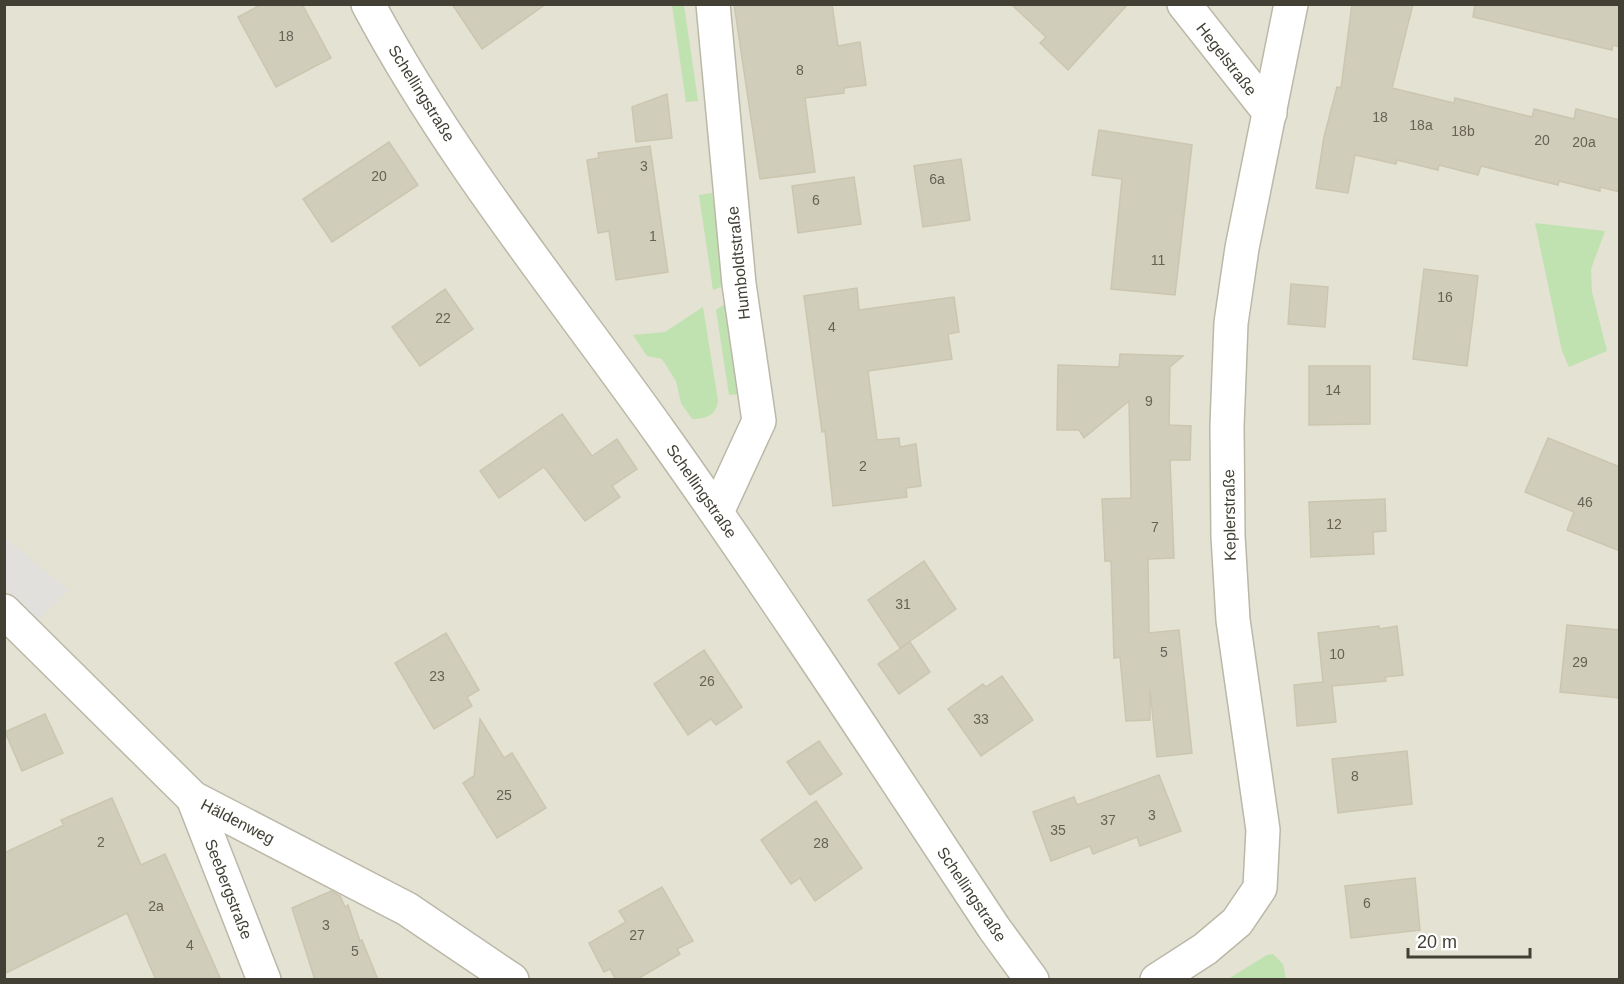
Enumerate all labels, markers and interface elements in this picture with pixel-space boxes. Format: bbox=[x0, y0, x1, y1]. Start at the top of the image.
street label: Hegelstraße bbox=[1193, 20, 1260, 99]
house number: 18 bbox=[278, 28, 294, 44]
street label: Schellingstraße bbox=[385, 42, 458, 145]
house number: 8 bbox=[796, 62, 804, 78]
house number: 18 bbox=[1372, 109, 1388, 125]
house number: 18a bbox=[1409, 117, 1433, 133]
house number: 18b bbox=[1451, 123, 1475, 139]
house number: 20 bbox=[1534, 132, 1550, 148]
house number: 20a bbox=[1572, 134, 1596, 150]
house number: 3 bbox=[640, 158, 648, 174]
house number: 20 bbox=[371, 168, 387, 184]
house number: 6a bbox=[929, 171, 945, 187]
house number: 6 bbox=[812, 192, 820, 208]
street label: Humboldtstraße bbox=[724, 205, 753, 320]
house number: 1 bbox=[649, 228, 657, 244]
house number: 11 bbox=[1151, 252, 1165, 268]
house number: 16 bbox=[1437, 289, 1453, 305]
house number: 22 bbox=[435, 310, 451, 326]
house number: 4 bbox=[828, 319, 836, 335]
house number: 14 bbox=[1325, 382, 1341, 398]
house number: 9 bbox=[1145, 393, 1153, 409]
street label: Schellingstraße bbox=[663, 441, 740, 541]
house number: 2 bbox=[859, 458, 867, 474]
street label: Keplerstraße bbox=[1220, 469, 1239, 561]
house number: 46 bbox=[1577, 494, 1593, 510]
house number: 12 bbox=[1326, 516, 1342, 532]
house number: 7 bbox=[1151, 519, 1159, 535]
house number: 31 bbox=[895, 596, 911, 612]
house number: 5 bbox=[1160, 644, 1168, 660]
house number: 10 bbox=[1329, 646, 1345, 662]
house number: 29 bbox=[1572, 654, 1588, 670]
house number: 23 bbox=[429, 668, 445, 684]
house number: 26 bbox=[699, 673, 715, 689]
house number: 33 bbox=[973, 711, 989, 727]
house number: 8 bbox=[1351, 768, 1359, 784]
house number: 25 bbox=[496, 787, 512, 803]
street label: Häldenweg bbox=[198, 796, 277, 847]
house number: 3 bbox=[1148, 807, 1156, 823]
house number: 37 bbox=[1100, 812, 1116, 828]
house number: 35 bbox=[1050, 822, 1066, 838]
house number: 2 bbox=[97, 834, 105, 850]
house number: 28 bbox=[813, 835, 829, 851]
street label: Seebergstraße bbox=[202, 837, 255, 942]
street label: Schellingstraße bbox=[934, 844, 1010, 945]
house number: 6 bbox=[1363, 895, 1371, 911]
house number: 2a bbox=[148, 898, 164, 914]
house number: 3 bbox=[322, 917, 330, 933]
scale bar bbox=[1408, 921, 1530, 959]
house number: 27 bbox=[629, 927, 645, 943]
text: 20 m bbox=[1417, 932, 1457, 952]
house number: 4 bbox=[186, 937, 194, 953]
house number: 5 bbox=[351, 943, 359, 959]

